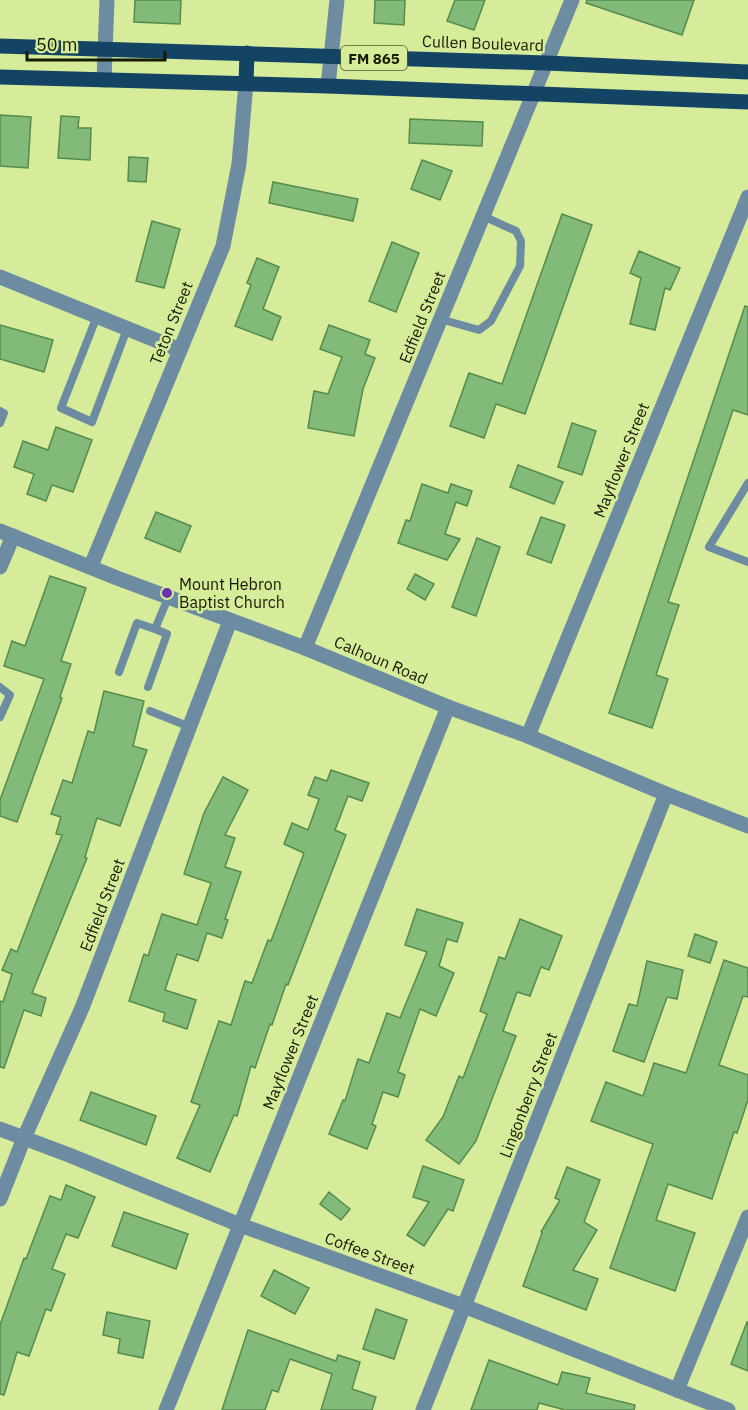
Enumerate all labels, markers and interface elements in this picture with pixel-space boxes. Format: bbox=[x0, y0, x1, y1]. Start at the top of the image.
scale bar bbox=[27, 24, 165, 62]
street label: Cullen Boulevard bbox=[422, 31, 544, 55]
text: 50 m bbox=[36, 33, 78, 56]
road number: FM 865 bbox=[341, 46, 407, 70]
street label: Edfield Street bbox=[394, 268, 450, 366]
street label: Teton Street bbox=[145, 278, 197, 368]
street label: Mayflower Street bbox=[589, 399, 653, 521]
place label: Mount Hebron Baptist Church bbox=[179, 574, 285, 612]
marker: Mount Hebron Baptist Church bbox=[160, 586, 174, 600]
street label: Calhoun Road bbox=[331, 631, 431, 689]
street label: Edfield Street bbox=[75, 856, 129, 954]
street label: Mayflower Street bbox=[258, 991, 322, 1113]
street label: Lingonberry Street bbox=[495, 1029, 561, 1161]
street label: Coffee Street bbox=[322, 1227, 418, 1279]

